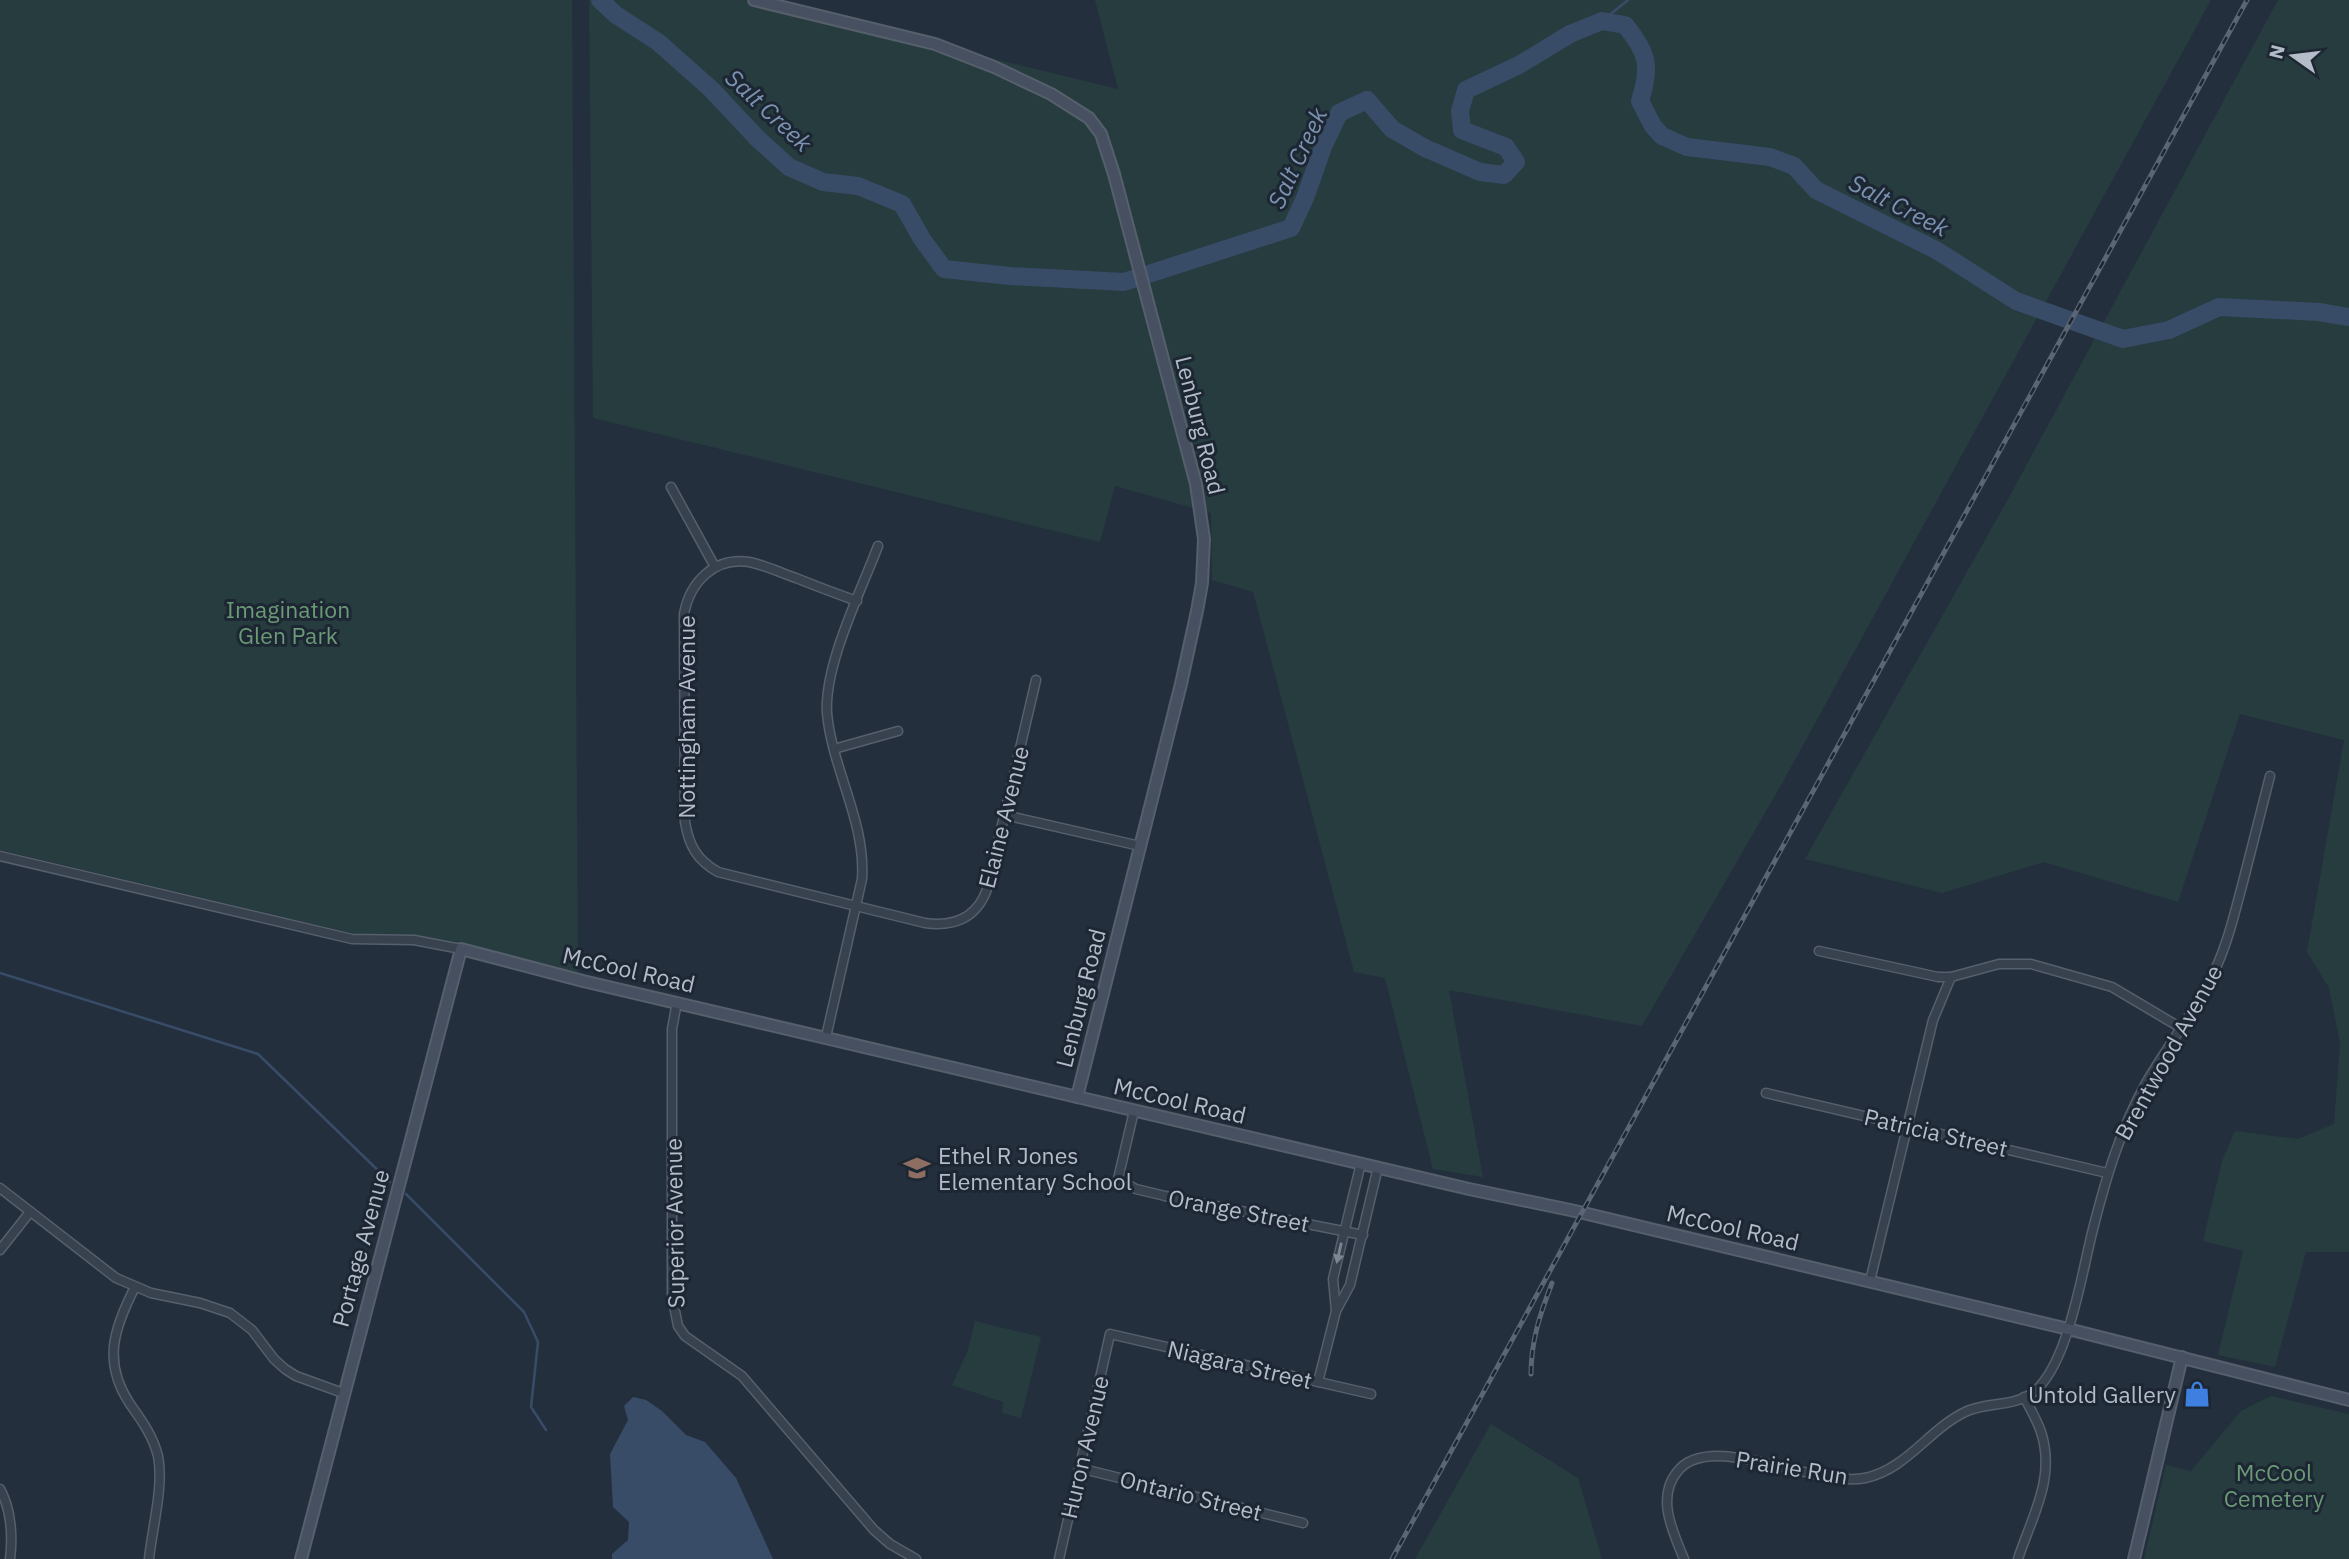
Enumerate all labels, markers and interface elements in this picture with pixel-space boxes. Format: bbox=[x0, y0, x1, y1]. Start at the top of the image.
north arrow bbox=[2258, 21, 2328, 91]
text: N bbox=[2263, 42, 2290, 61]
water label: Salt Creek bbox=[719, 62, 820, 159]
water label: Salt Creek bbox=[1260, 102, 1334, 214]
water label: Salt Creek bbox=[1844, 166, 1955, 244]
street label: Lenburg Road bbox=[1169, 353, 1233, 497]
park label: Imagination Glen Park bbox=[226, 594, 350, 650]
street label: Nottingham Avenue bbox=[671, 615, 701, 819]
street label: Elaine Avenue bbox=[971, 743, 1035, 891]
street label: Lenburg Road bbox=[1048, 926, 1112, 1070]
street label: McCool Road bbox=[560, 939, 698, 999]
street label: Brentwood Avenue bbox=[2107, 959, 2229, 1145]
street label: McCool Road bbox=[1111, 1070, 1249, 1130]
street label: Patricia Street bbox=[1861, 1101, 2011, 1163]
street label: Superior Avenue bbox=[658, 1138, 690, 1308]
place label: Ethel R Jones Elementary School bbox=[938, 1140, 1132, 1196]
school or university icon: Ethel R Jones Elementary School bbox=[902, 1153, 932, 1183]
street label: Portage Avenue bbox=[325, 1166, 395, 1330]
street label: Orange Street bbox=[1166, 1182, 1312, 1238]
street label: McCool Road bbox=[1664, 1197, 1802, 1257]
one-way arrow bbox=[1334, 1242, 1345, 1264]
street label: Niagara Street bbox=[1165, 1333, 1315, 1395]
street label: Huron Avenue bbox=[1053, 1373, 1115, 1521]
place label: Untold Gallery bbox=[2028, 1379, 2177, 1409]
shop icon: Untold Gallery bbox=[2182, 1379, 2212, 1409]
street label: Prairie Run bbox=[1734, 1443, 1850, 1491]
park label: McCool Cemetery bbox=[2224, 1457, 2325, 1513]
street label: Ontario Street bbox=[1117, 1463, 1265, 1527]

